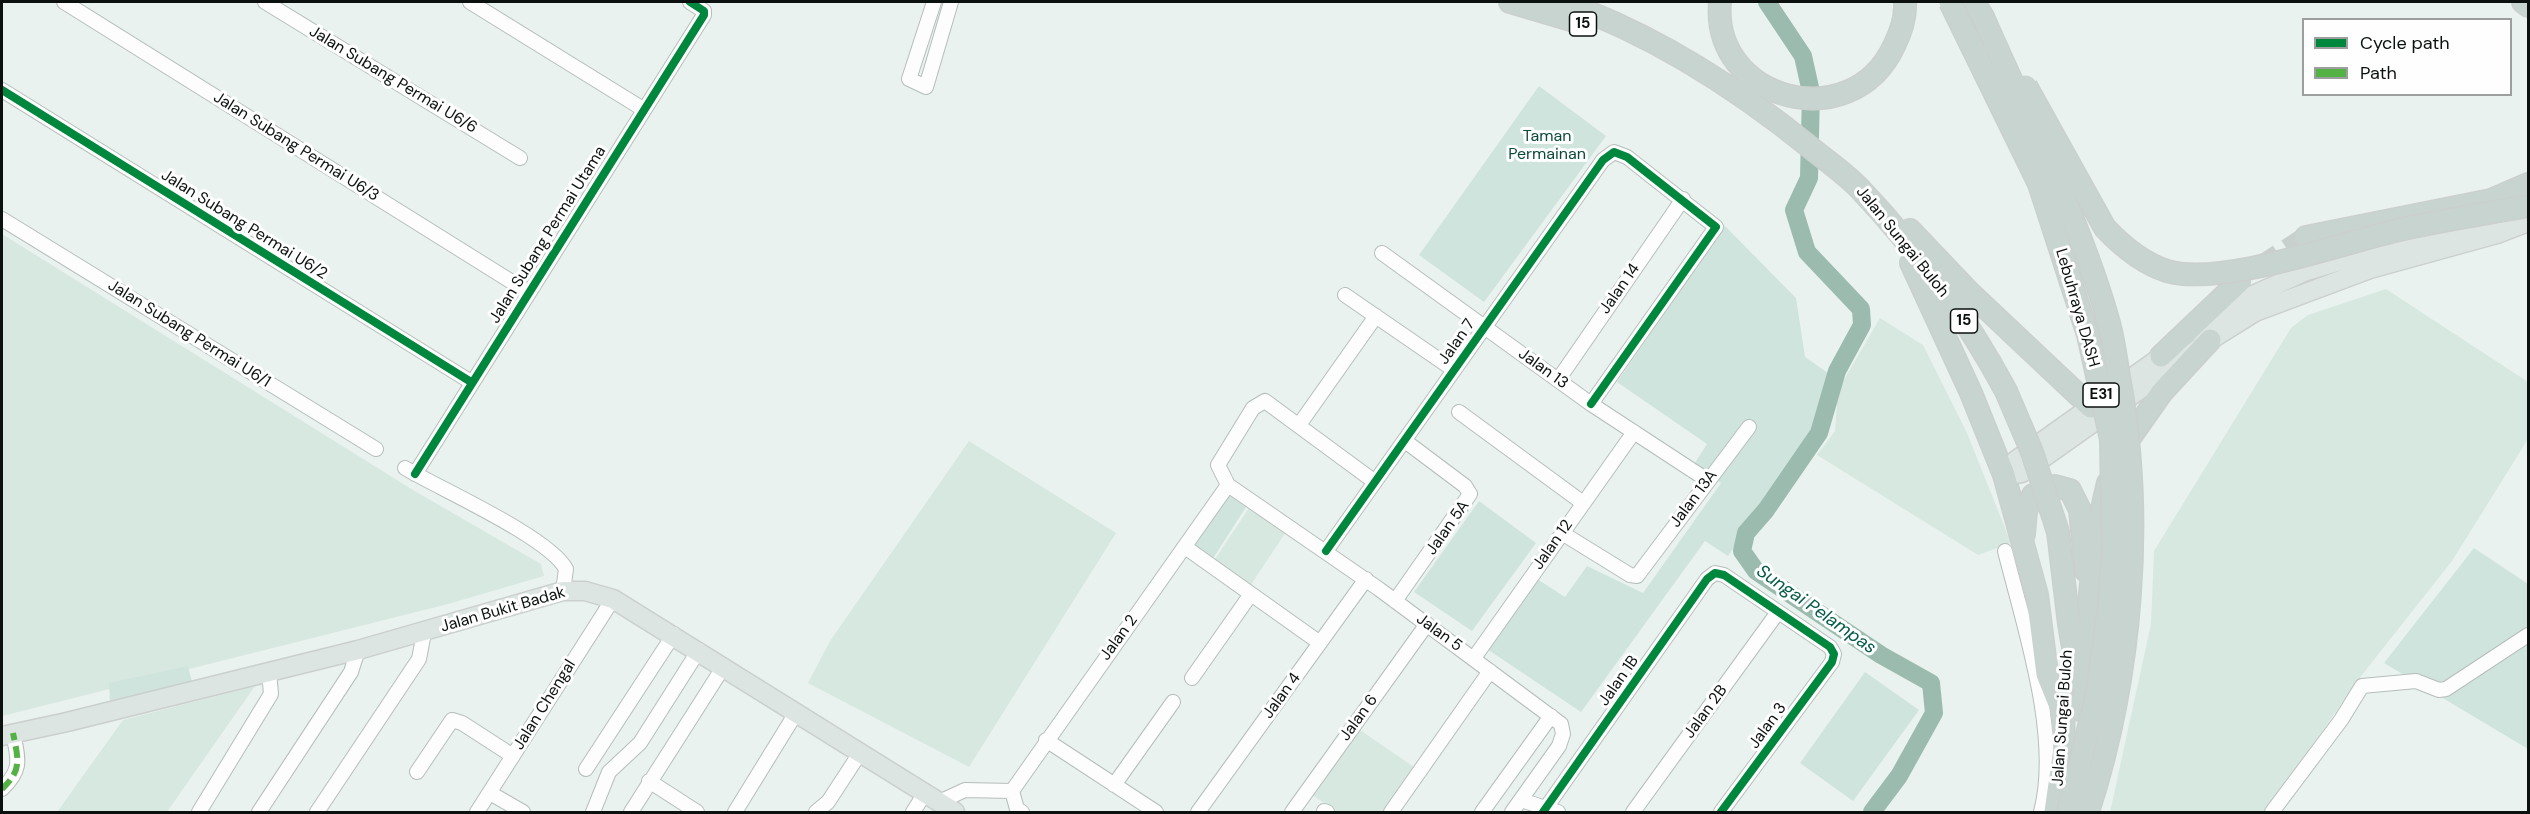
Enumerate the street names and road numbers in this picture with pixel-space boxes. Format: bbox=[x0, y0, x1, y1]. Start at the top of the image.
road number: 15 bbox=[1570, 12, 1596, 36]
street label: Jalan Subang Permai U6/6 bbox=[306, 22, 480, 138]
street label: Jalan Subang Permai U6/3 bbox=[210, 88, 382, 206]
street label: Jalan Subang Permai Utama bbox=[485, 143, 611, 327]
street label: Jalan Subang Permai U6/2 bbox=[157, 166, 331, 284]
street label: Jalan Sungai Buloh bbox=[1851, 183, 1953, 301]
street label: Lebuhraya DASH bbox=[2051, 247, 2103, 369]
street label: Jalan 14 bbox=[1596, 260, 1644, 318]
street label: Jalan Subang Permai U6/1 bbox=[104, 276, 274, 392]
road number: 15 bbox=[1950, 309, 1978, 333]
street label: Jalan 7 bbox=[1435, 316, 1479, 368]
street label: Jalan 13 bbox=[1514, 345, 1572, 393]
road number: E31 bbox=[2083, 383, 2119, 407]
street label: Jalan 13A bbox=[1666, 467, 1722, 531]
street label: Jalan 5A bbox=[1422, 497, 1474, 559]
street label: Jalan 12 bbox=[1529, 516, 1577, 574]
street label: Jalan Bukit Badak bbox=[438, 583, 568, 637]
street label: Jalan 5 bbox=[1412, 610, 1466, 656]
street label: Jalan 2 bbox=[1096, 611, 1142, 665]
street label: Jalan Sungai Buloh bbox=[2049, 649, 2077, 787]
street label: Jalan 1B bbox=[1595, 652, 1643, 710]
street label: Jalan Chengal bbox=[510, 656, 580, 754]
street label: Jalan 4 bbox=[1259, 669, 1305, 723]
street label: Jalan 2B bbox=[1680, 682, 1732, 742]
street label: Jalan 6 bbox=[1336, 691, 1382, 745]
street label: Jalan 3 bbox=[1745, 699, 1791, 753]

